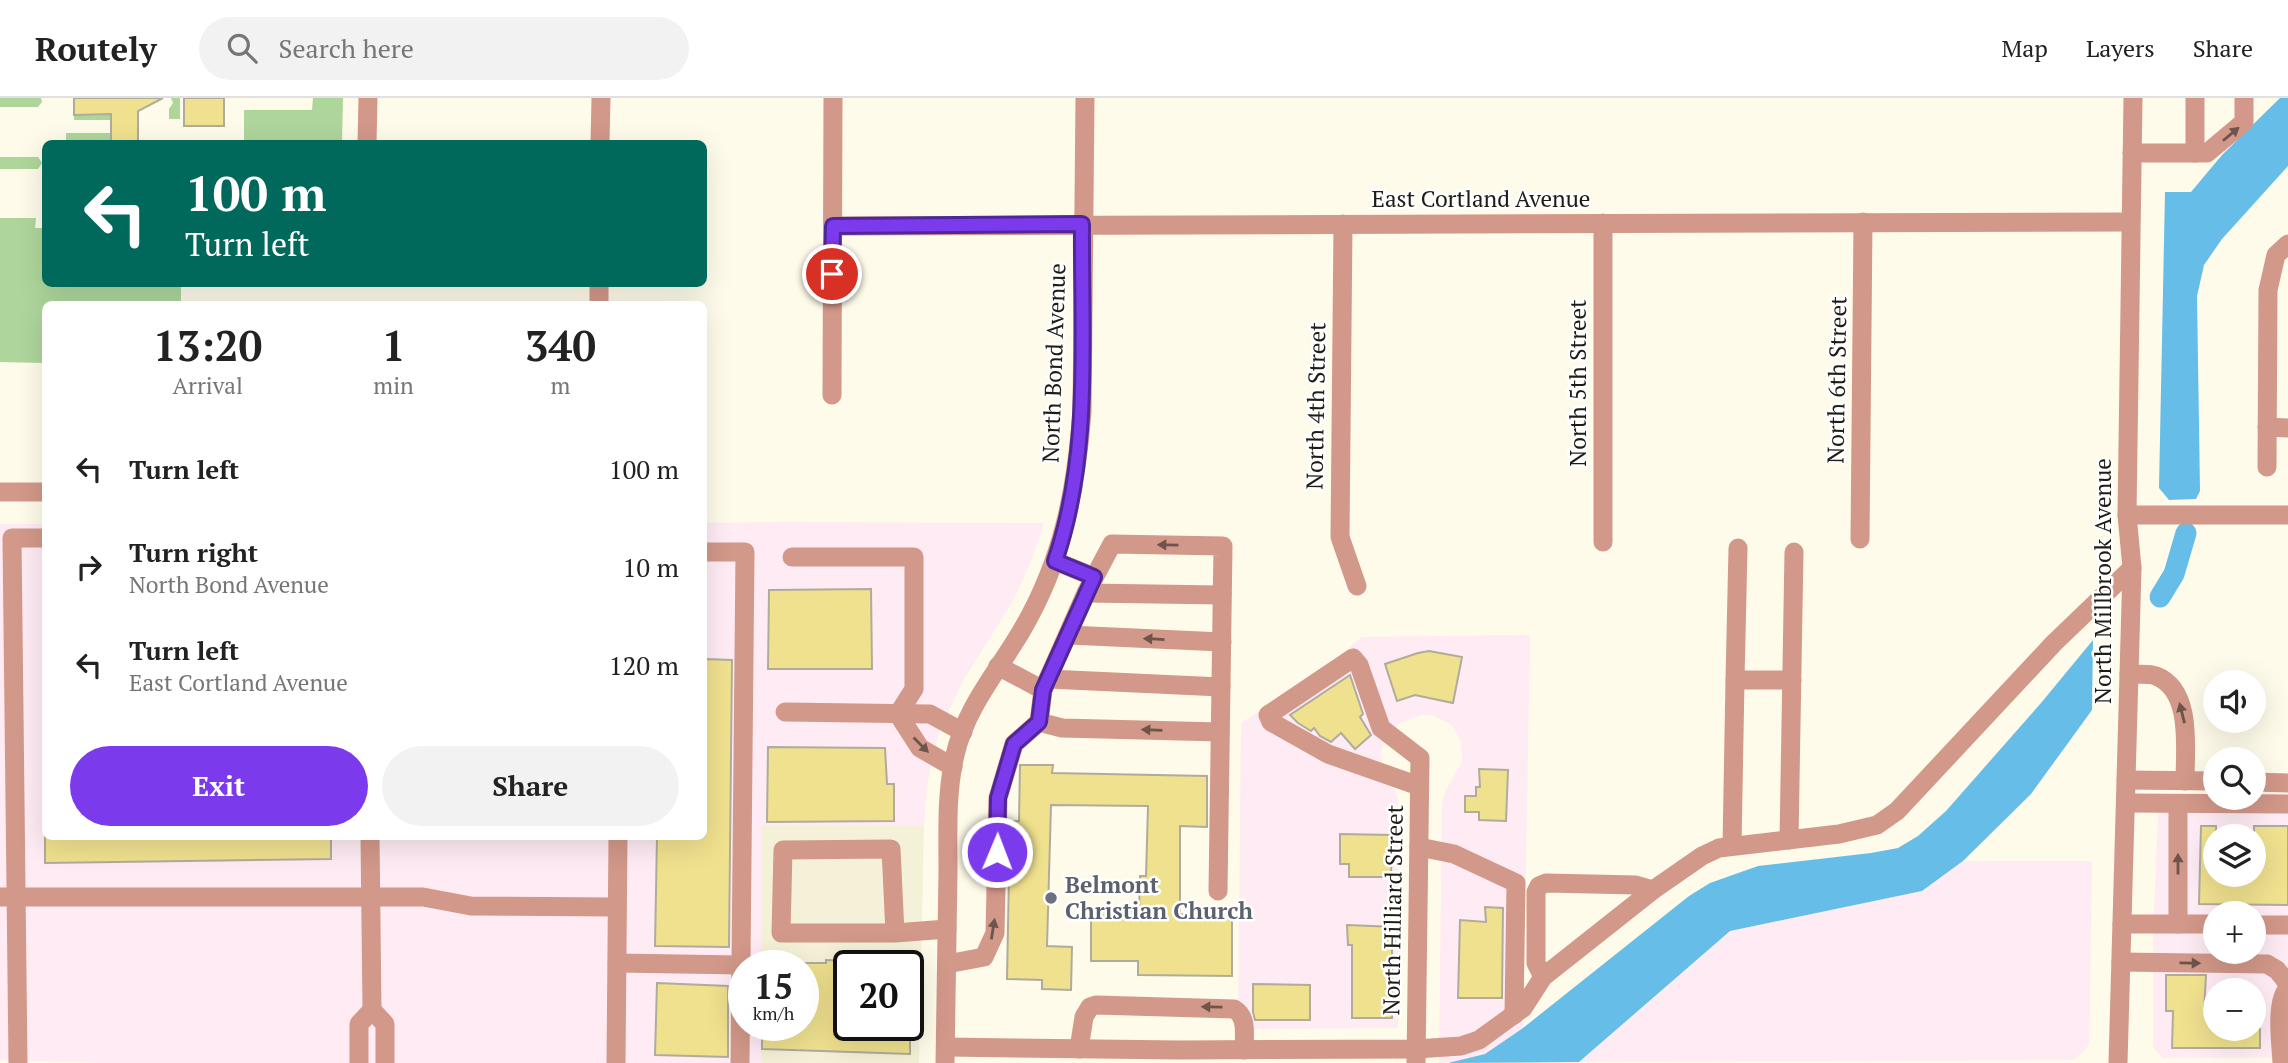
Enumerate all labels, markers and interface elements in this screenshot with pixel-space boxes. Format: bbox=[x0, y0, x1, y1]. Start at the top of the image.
search box bbox=[199, 17, 689, 80]
text: Routely bbox=[35, 27, 157, 70]
icon: search bbox=[223, 29, 261, 67]
text: Search here bbox=[279, 31, 414, 65]
text: Map bbox=[2001, 32, 2048, 64]
text: Layers bbox=[2086, 32, 2155, 64]
text: Share bbox=[2193, 32, 2253, 64]
one-way arrow bbox=[2222, 127, 2239, 142]
text: 100 m bbox=[185, 160, 327, 225]
icon: left bbox=[70, 168, 161, 259]
street label: East Cortland Avenue bbox=[1372, 183, 1590, 214]
text: Turn left bbox=[185, 223, 309, 265]
pin bbox=[802, 244, 862, 304]
icon: arrive bbox=[813, 255, 851, 293]
street label: North Bond Avenue bbox=[1035, 263, 1072, 463]
street label: North 6th Street bbox=[1820, 296, 1853, 464]
street label: North 5th Street bbox=[1562, 299, 1593, 467]
text: 13:20 bbox=[153, 317, 262, 373]
text: 1 bbox=[382, 317, 405, 373]
text: 340 bbox=[525, 317, 596, 373]
street label: North 4th Street bbox=[1299, 322, 1332, 490]
text: Arrival bbox=[172, 370, 243, 401]
text: min bbox=[373, 370, 414, 401]
text: m bbox=[550, 370, 570, 401]
icon: left bbox=[70, 450, 108, 488]
text: Turn left bbox=[129, 452, 239, 486]
text: 100 m bbox=[609, 452, 679, 486]
street label: North Millbrook Avenue bbox=[2087, 458, 2118, 704]
text: Turn right bbox=[129, 535, 258, 569]
one-way arrow bbox=[1156, 539, 1178, 551]
icon: right bbox=[70, 548, 108, 586]
text: 10 m bbox=[623, 550, 679, 584]
text: North Bond Avenue bbox=[129, 569, 329, 600]
text: Turn left bbox=[129, 633, 239, 667]
one-way arrow bbox=[1142, 633, 1164, 644]
icon: left bbox=[70, 646, 108, 684]
text: 120 m bbox=[609, 648, 679, 682]
text: East Cortland Avenue bbox=[129, 667, 348, 698]
map controls bbox=[2203, 670, 2266, 1041]
button: sound bbox=[2203, 670, 2266, 733]
one-way arrow bbox=[2176, 702, 2187, 724]
one-way arrow bbox=[1141, 724, 1163, 736]
one-way arrow bbox=[913, 737, 930, 754]
button: Exit bbox=[70, 746, 368, 826]
button: Share bbox=[382, 746, 679, 826]
button: search bbox=[2203, 747, 2266, 810]
street label: North Hilliard Street bbox=[1375, 804, 1410, 1016]
position arrow bbox=[960, 815, 1034, 889]
button: layers bbox=[2203, 824, 2266, 887]
one-way arrow bbox=[2172, 853, 2184, 875]
place label: Belmont Christian Church bbox=[1065, 869, 1253, 926]
marker: Belmont Christian Church bbox=[1043, 890, 1059, 906]
button: + bbox=[2203, 901, 2266, 964]
one-way arrow bbox=[988, 918, 999, 940]
speed limit sign: 20 bbox=[833, 950, 924, 1041]
one-way arrow bbox=[2179, 957, 2201, 969]
text: 15 bbox=[754, 963, 793, 1009]
button: − bbox=[2203, 978, 2266, 1041]
text: km/h bbox=[753, 1001, 794, 1025]
one-way arrow bbox=[1200, 1002, 1222, 1013]

